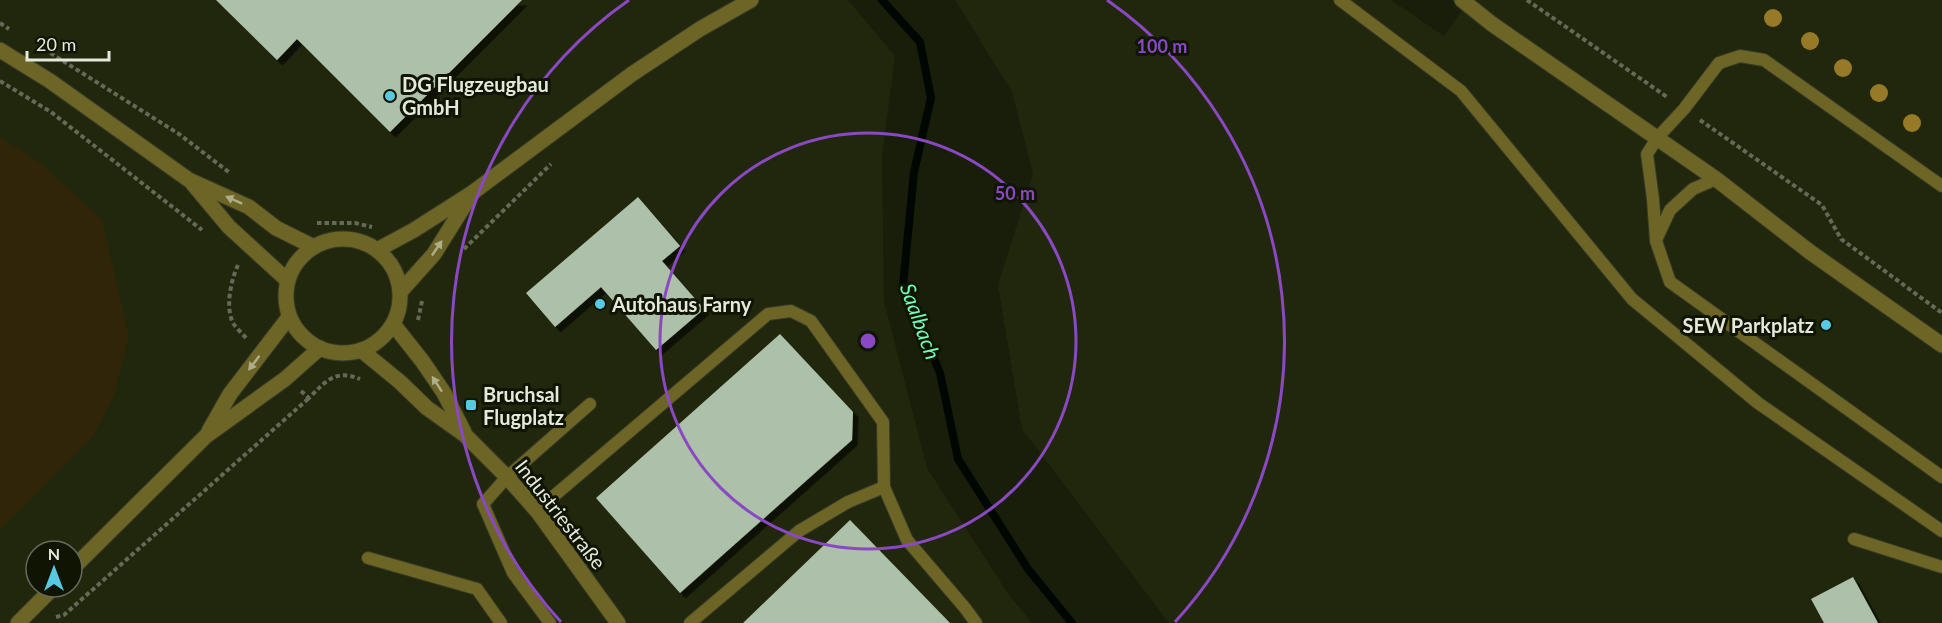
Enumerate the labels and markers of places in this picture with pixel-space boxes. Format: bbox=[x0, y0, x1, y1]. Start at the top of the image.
place label: DG Flugzeugbau GmbH bbox=[402, 72, 549, 119]
marker: DG Flugzeugbau GmbH bbox=[383, 89, 397, 103]
place label: Autohaus Farny bbox=[611, 292, 752, 316]
marker: Autohaus Farny bbox=[593, 297, 607, 311]
place label: SEW Parkplatz bbox=[1682, 313, 1814, 337]
marker: SEW Parkplatz bbox=[1819, 318, 1833, 332]
centre of rings bbox=[858, 331, 878, 351]
place label: Bruchsal Flugplatz bbox=[483, 382, 564, 429]
marker: Bruchsal Flugplatz bbox=[464, 398, 478, 412]

